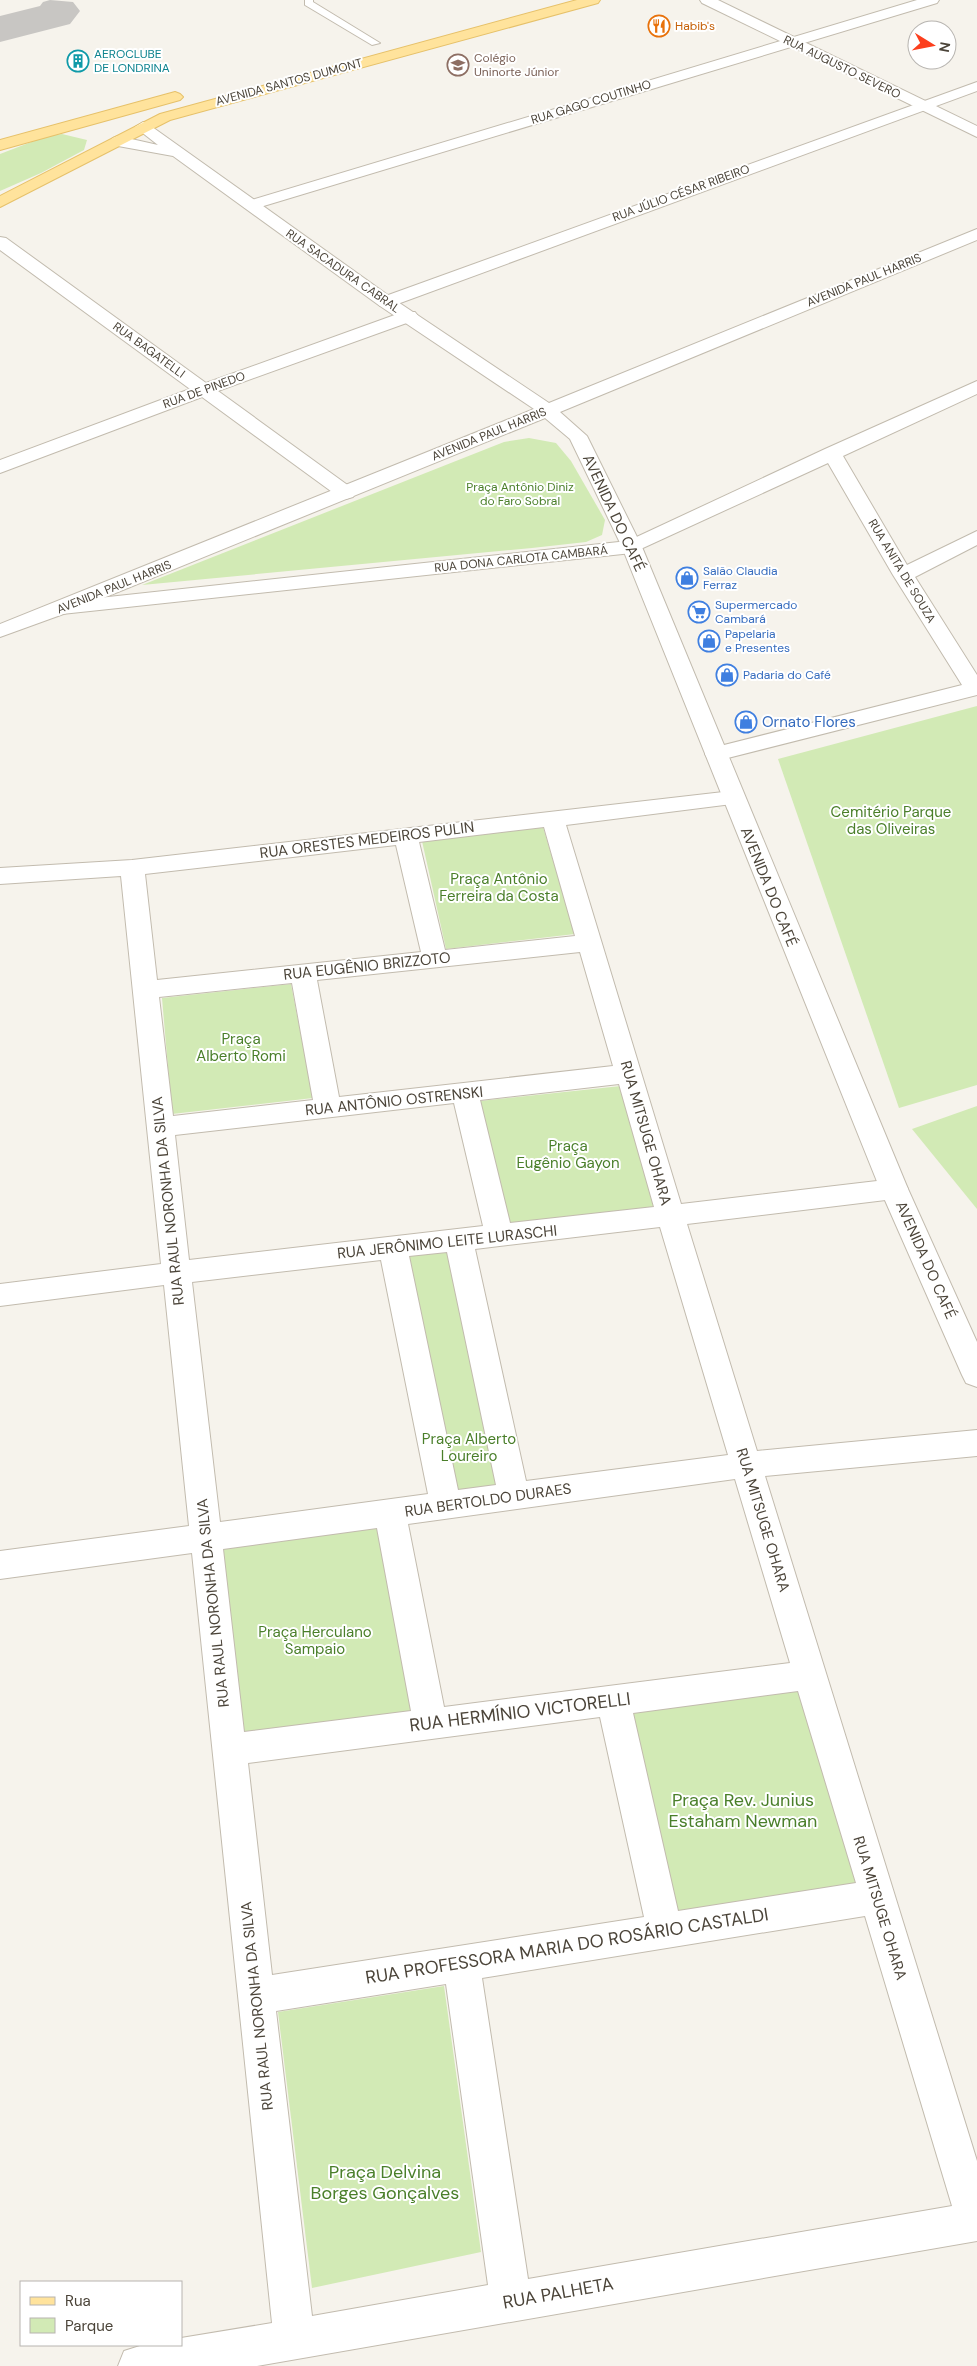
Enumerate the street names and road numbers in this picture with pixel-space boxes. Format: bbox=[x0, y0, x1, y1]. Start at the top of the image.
street label: RUA AUGUSTO SEVERO bbox=[781, 32, 903, 102]
street label: AVENIDA SANTOS DUMONT bbox=[214, 55, 364, 109]
street label: RUA GAGO COUTINHO bbox=[529, 76, 653, 128]
street label: RUA JÚLIO CÉSAR RIBEIRO bbox=[610, 161, 752, 225]
street label: RUA SACADURA CABRAL bbox=[283, 225, 403, 317]
street label: AVENIDA PAUL HARRIS bbox=[804, 250, 924, 310]
street label: RUA BAGATELLI bbox=[110, 318, 188, 382]
street label: RUA DE PINEDO bbox=[161, 368, 247, 412]
street label: AVENIDA PAUL HARRIS bbox=[429, 404, 549, 464]
street label: AVENIDA DO CAFÉ bbox=[578, 451, 650, 575]
street label: RUA ANITA DE SOUZA bbox=[865, 516, 939, 626]
street label: RUA DONA CARLOTA CAMBARÁ bbox=[434, 542, 609, 576]
street label: AVENIDA PAUL HARRIS bbox=[54, 557, 174, 617]
street label: RUA ORESTES MEDEIROS PULIN bbox=[259, 817, 475, 863]
street label: AVENIDA DO CAFÉ bbox=[736, 824, 802, 950]
street label: RUA EUGÊNIO BRIZZOTO bbox=[283, 947, 451, 985]
street label: RUA MITSUGE OHARA bbox=[616, 1058, 676, 1208]
street label: RUA ANTÔNIO OSTRENSKI bbox=[304, 1082, 484, 1120]
street label: RUA RAUL NORONHA DA SILVA bbox=[147, 1096, 189, 1306]
street label: AVENIDA DO CAFÉ bbox=[891, 1198, 961, 1322]
street label: RUA JERÔNIMO LEITE LURASCHI bbox=[336, 1221, 558, 1263]
street label: RUA MITSUGE OHARA bbox=[732, 1446, 794, 1594]
street label: RUA BERTOLDO DURAES bbox=[403, 1478, 573, 1522]
street label: RUA RAUL NORONHA DA SILVA bbox=[192, 1498, 234, 1708]
street label: RUA HERMÍNIO VICTORELLI bbox=[408, 1687, 632, 1737]
street label: RUA MITSUGE OHARA bbox=[849, 1834, 911, 1982]
street label: RUA RAUL NORONHA DA SILVA bbox=[236, 1901, 278, 2111]
street label: RUA PROFESSORA MARIA DO ROSÁRIO CASTALDI bbox=[364, 1902, 770, 1990]
street label: RUA PALHETA bbox=[501, 2271, 615, 2315]

